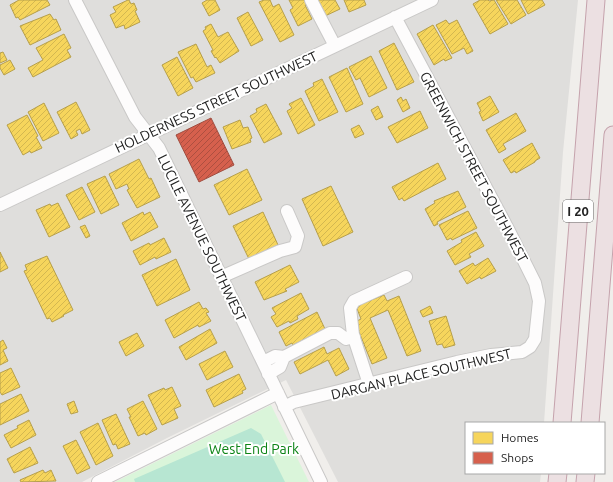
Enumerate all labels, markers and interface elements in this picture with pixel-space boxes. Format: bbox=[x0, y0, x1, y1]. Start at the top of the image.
street label: HOLDERNESS STREET SOUTHWEST bbox=[112, 48, 320, 156]
street label: GREENWICH STREET SOUTHWEST bbox=[417, 69, 531, 265]
street label: LUCILE AVENUE SOUTHWEST bbox=[155, 152, 250, 324]
road number: I 20 bbox=[563, 200, 593, 222]
street label: DARGAN PLACE SOUTHWEST bbox=[329, 345, 513, 403]
legend bbox=[465, 422, 605, 474]
text: Homes bbox=[501, 431, 539, 444]
park label: West End Park bbox=[209, 441, 299, 457]
text: Shops bbox=[501, 451, 533, 464]

